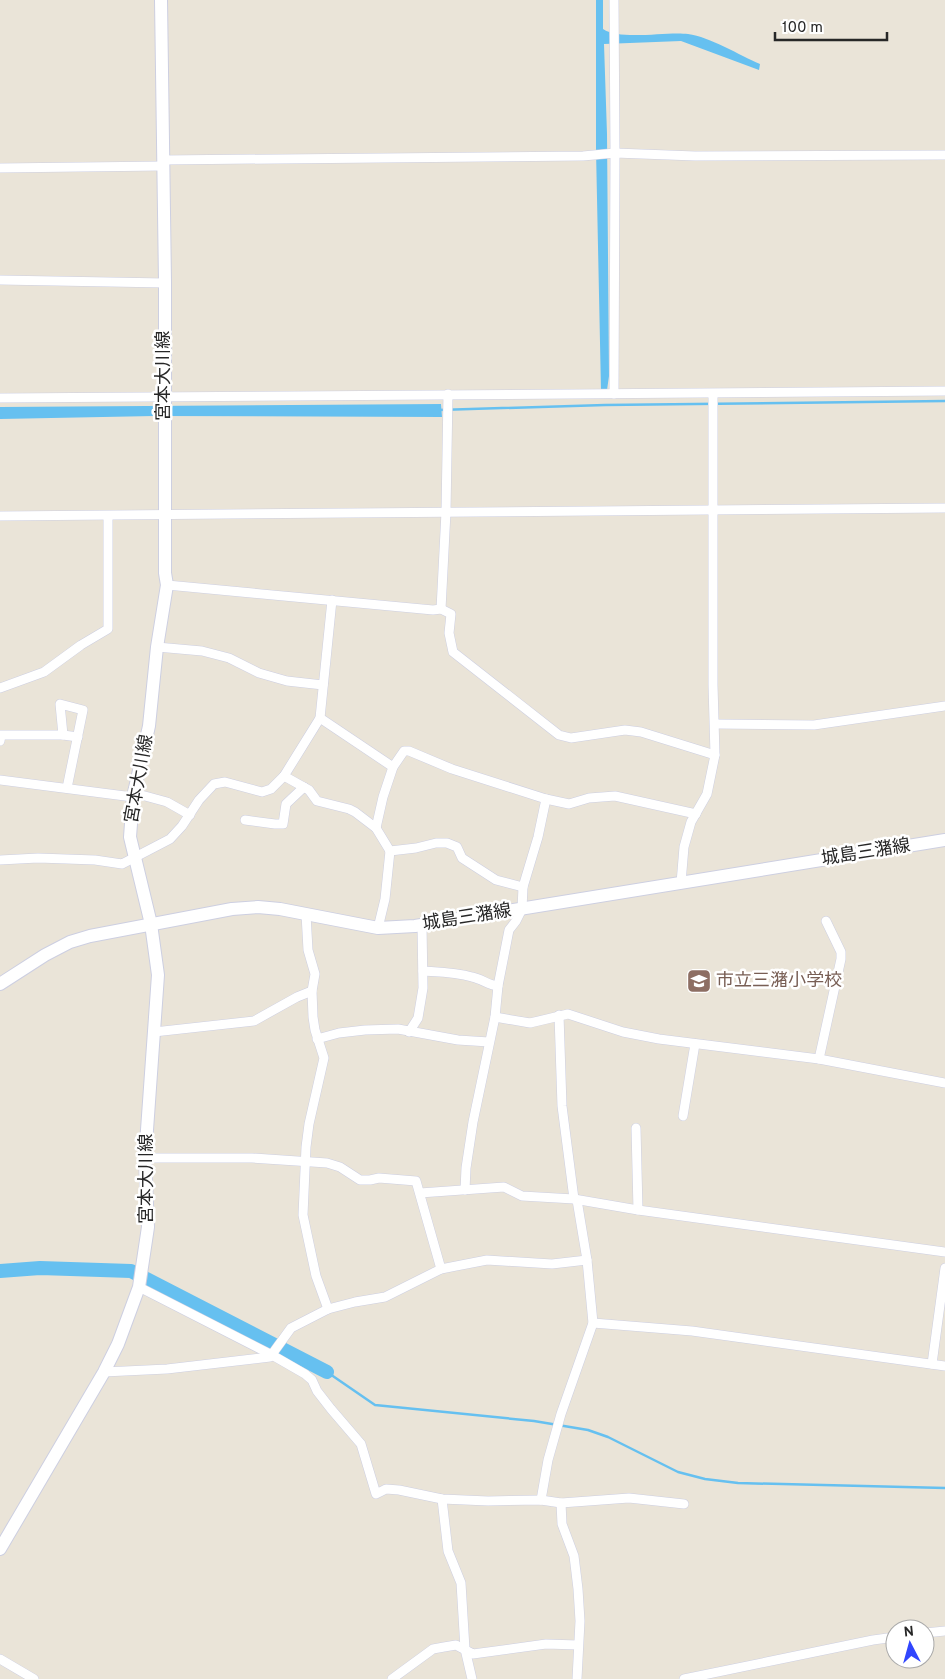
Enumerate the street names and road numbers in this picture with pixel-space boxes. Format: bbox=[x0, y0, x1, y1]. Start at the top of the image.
street label: 宮本大川線 bbox=[153, 331, 176, 421]
street label: 宮本大川線 bbox=[121, 733, 159, 825]
street label: 城島三潴線 bbox=[820, 835, 912, 871]
street label: 城島三潴線 bbox=[421, 900, 513, 936]
street label: 宮本大川線 bbox=[136, 1134, 159, 1224]

